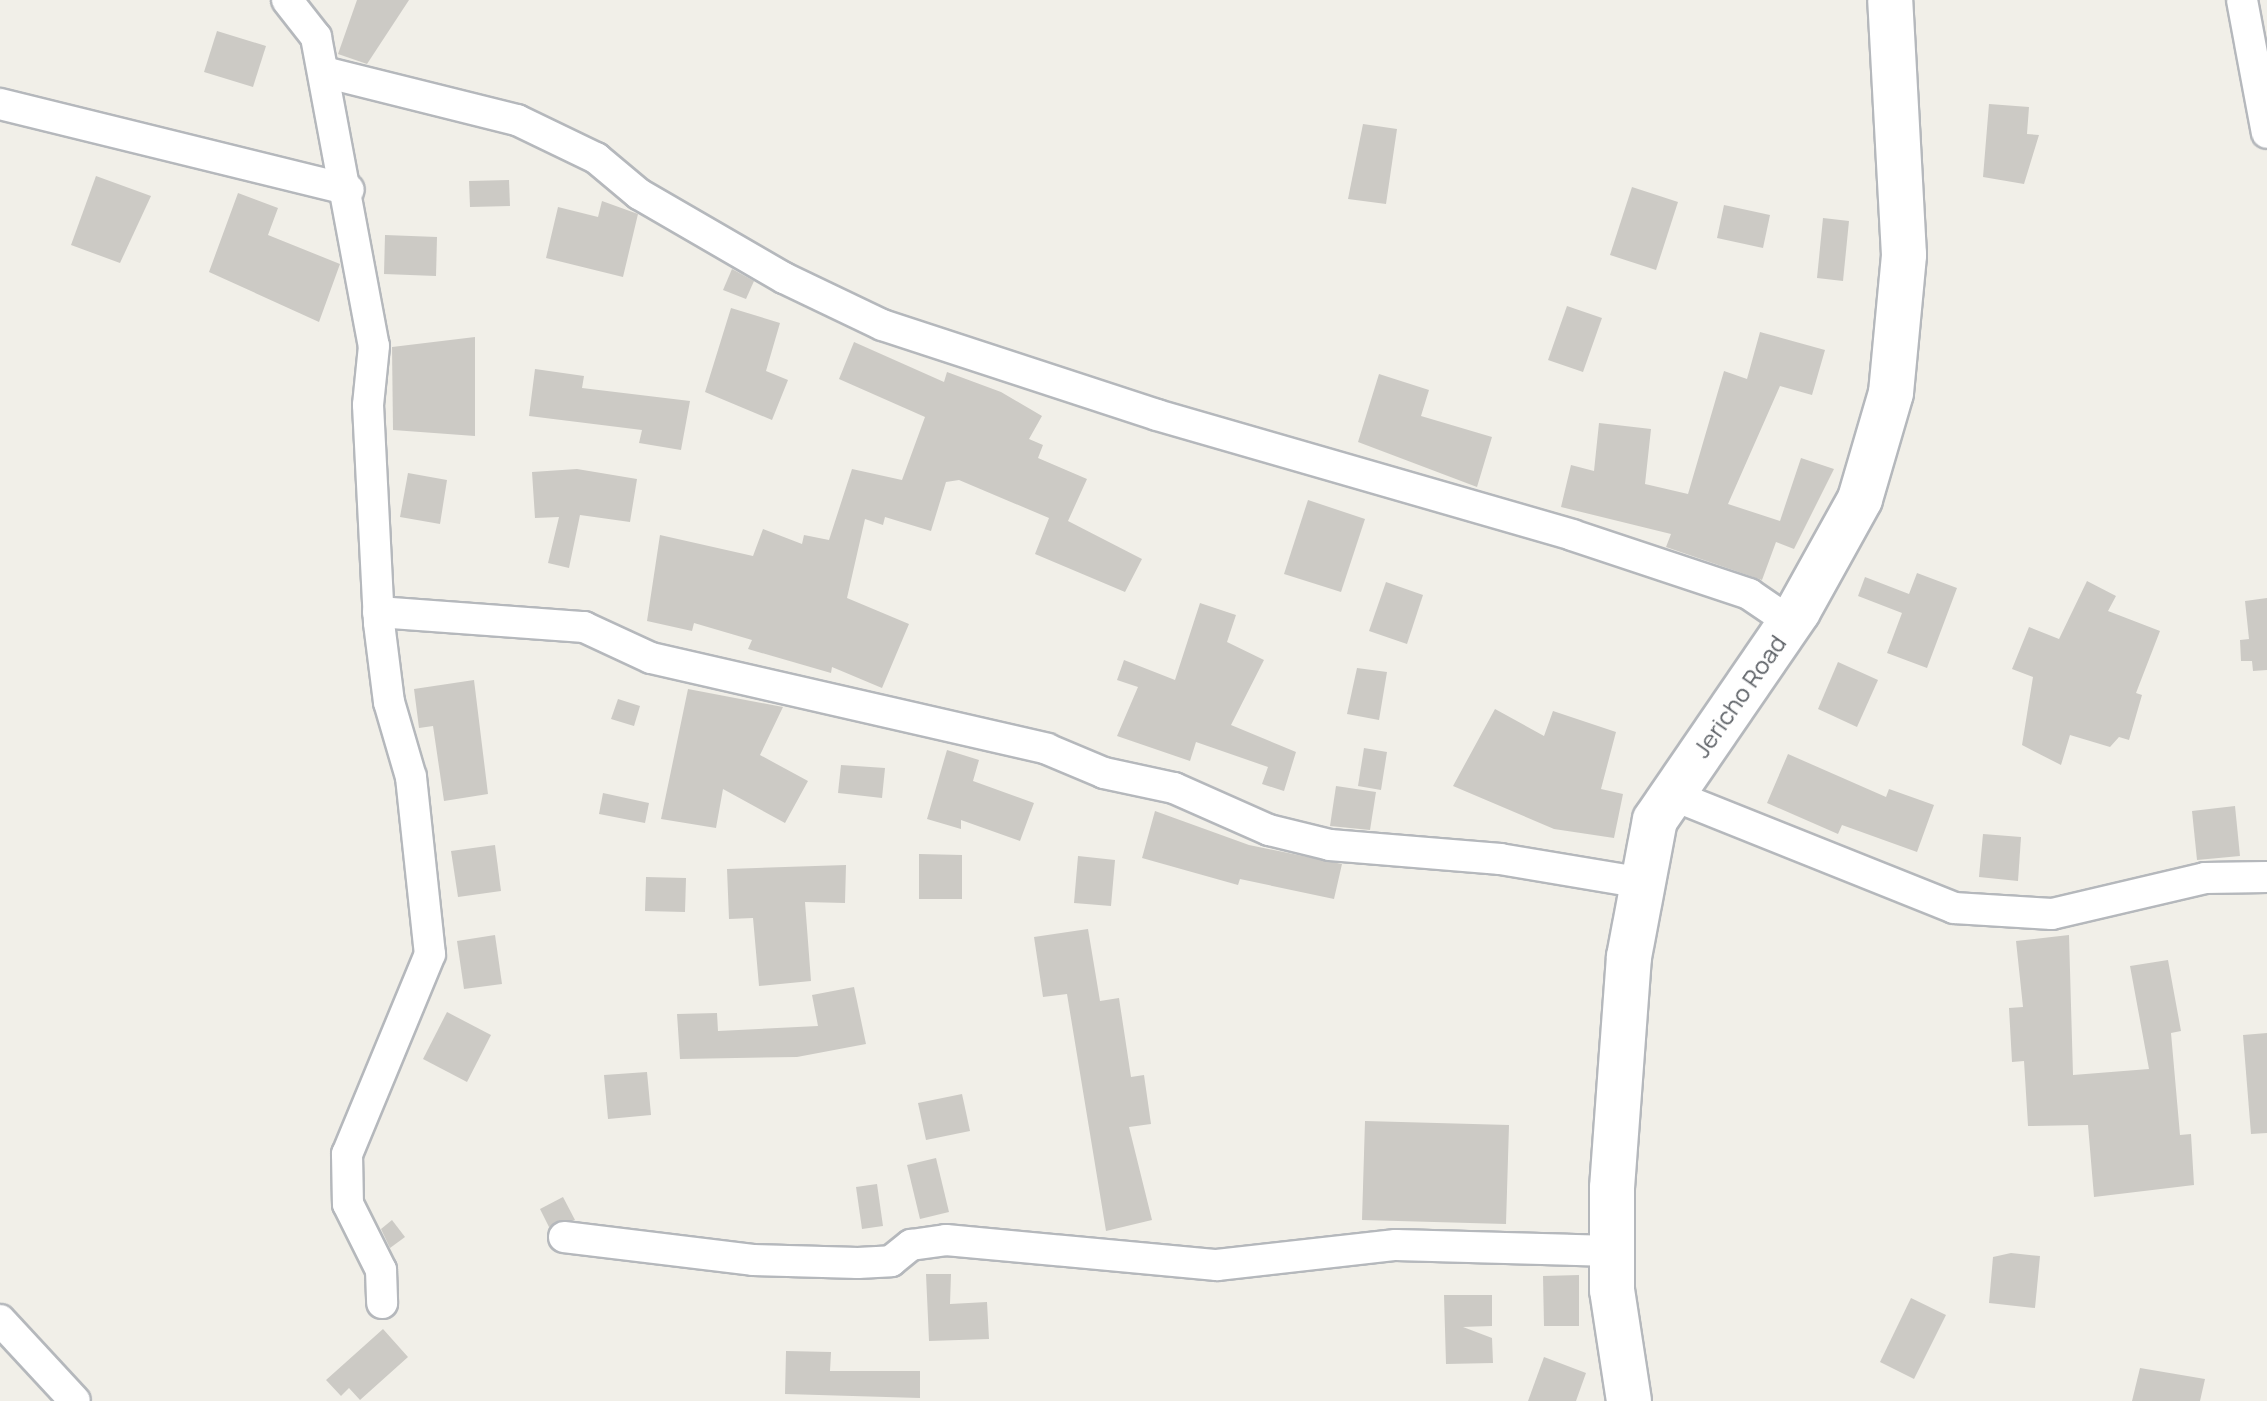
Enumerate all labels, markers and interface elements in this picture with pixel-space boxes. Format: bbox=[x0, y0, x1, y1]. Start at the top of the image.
street label: Jericho Road bbox=[1686, 629, 1792, 763]

